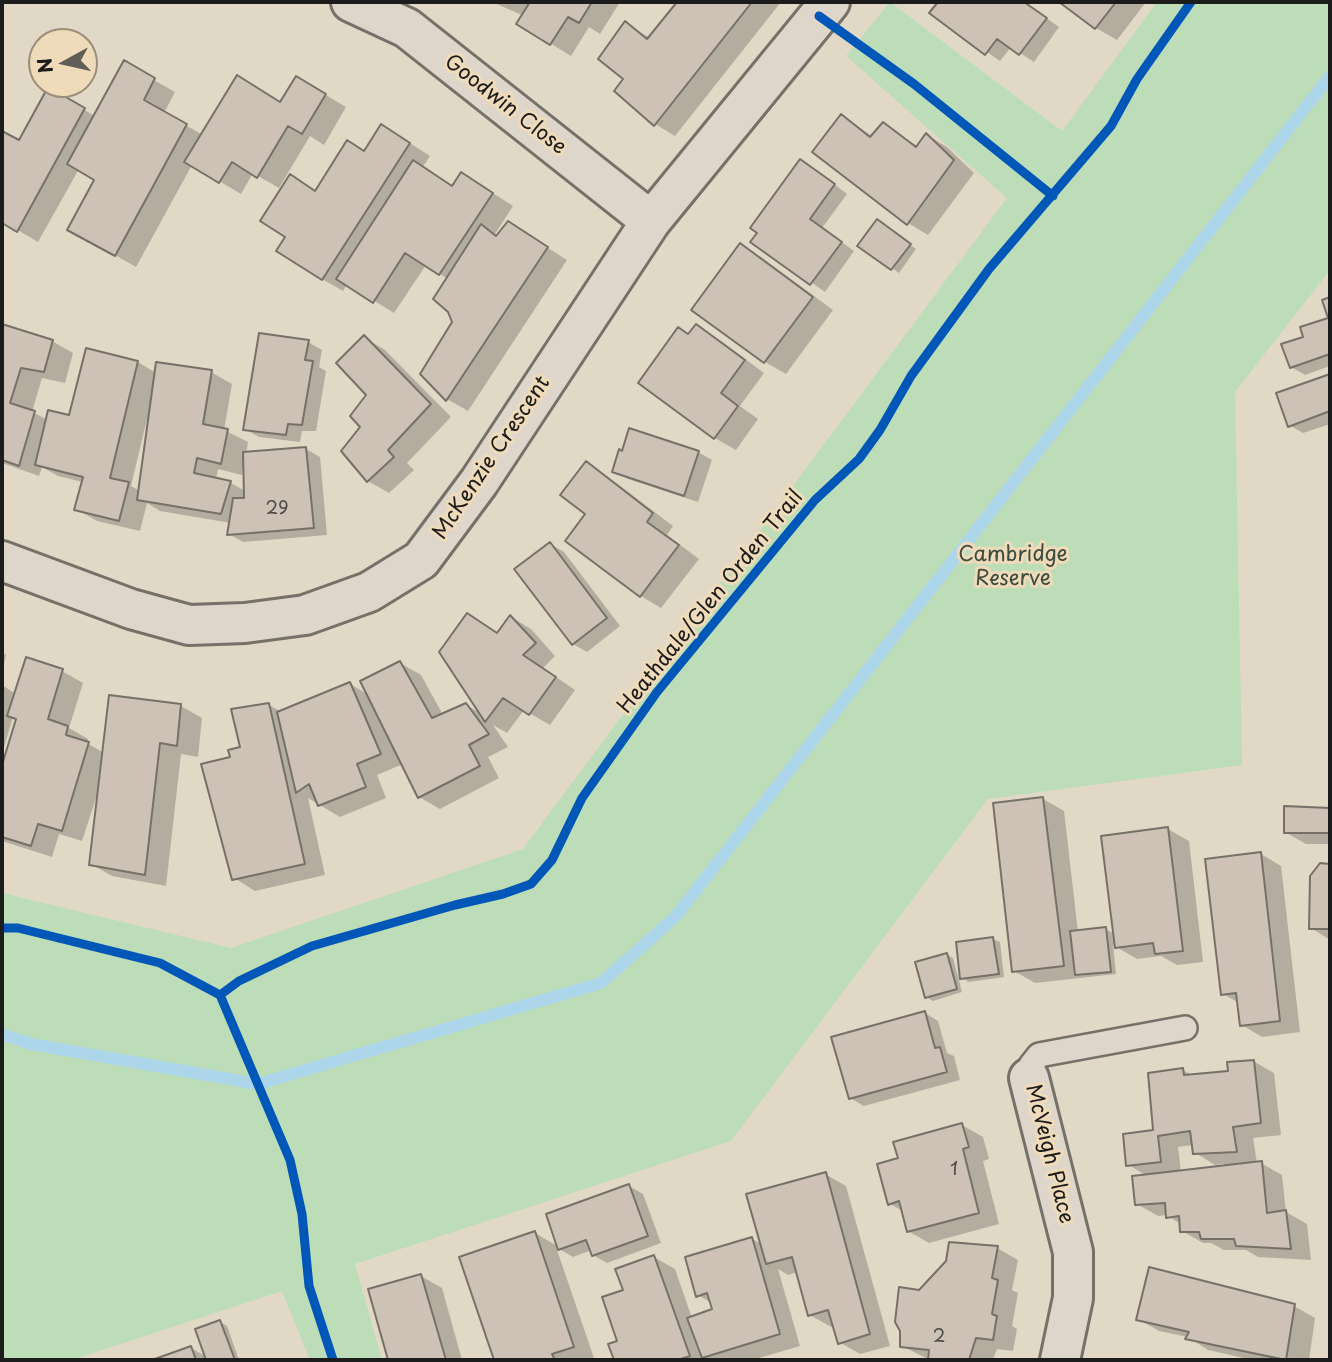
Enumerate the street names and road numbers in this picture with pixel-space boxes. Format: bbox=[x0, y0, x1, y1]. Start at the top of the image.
street label: Goodwin Close bbox=[439, 50, 571, 160]
street label: McKenzie Crescent bbox=[428, 372, 556, 544]
street label: Heathdale/Glen Orden Trail bbox=[613, 485, 809, 719]
street label: McVeigh Place bbox=[1020, 1082, 1078, 1226]

